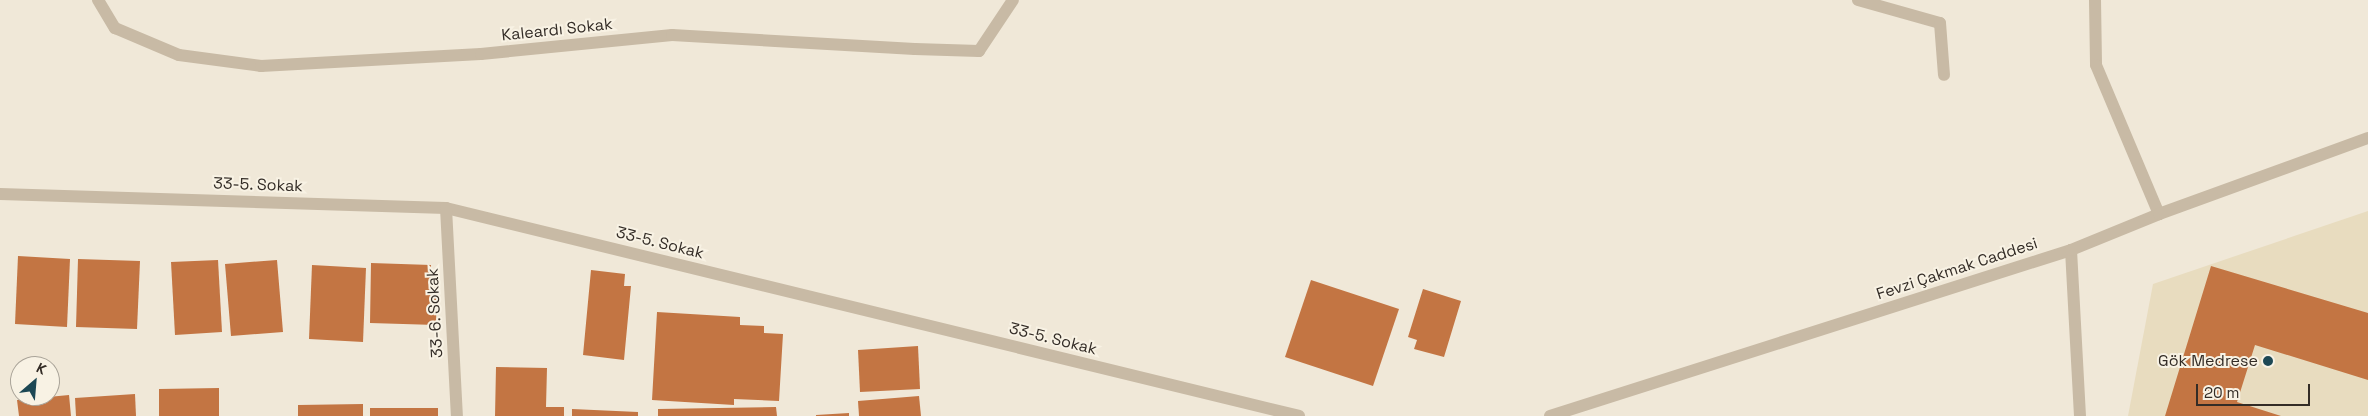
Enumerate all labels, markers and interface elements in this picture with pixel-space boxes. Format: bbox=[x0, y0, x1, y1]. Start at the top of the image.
street label: Kaleardı Sokak bbox=[501, 15, 613, 45]
street label: 33-5. Sokak bbox=[213, 174, 303, 196]
street label: 33-5. Sokak bbox=[614, 223, 706, 263]
street label: Fevzi Çakmak Caddesi bbox=[1874, 234, 2040, 304]
street label: 33-6. Sokak bbox=[423, 267, 447, 359]
street label: 33-5. Sokak bbox=[1007, 319, 1099, 359]
place label: Gök Medrese bbox=[2158, 351, 2258, 371]
marker: Gök Medrese bbox=[2262, 355, 2274, 367]
north arrow bbox=[10, 356, 60, 406]
text: K bbox=[33, 359, 49, 379]
scale bar bbox=[2198, 374, 2312, 406]
text: 20 m bbox=[2204, 383, 2239, 402]

